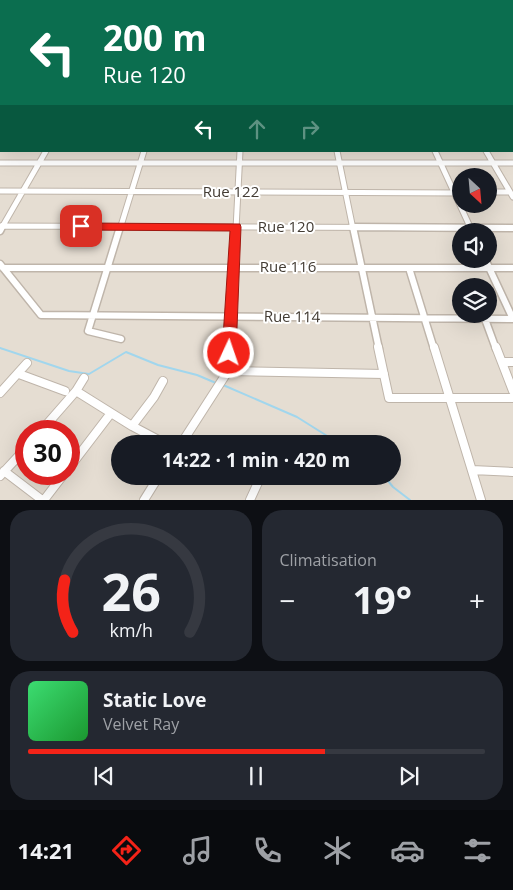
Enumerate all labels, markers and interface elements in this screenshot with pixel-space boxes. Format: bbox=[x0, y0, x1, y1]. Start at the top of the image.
text: 200 m bbox=[103, 14, 207, 61]
icon: left bbox=[20, 20, 85, 85]
text: Rue 120 bbox=[103, 59, 186, 89]
icon: left bbox=[190, 115, 218, 143]
icon: ahead bbox=[243, 115, 271, 143]
icon: right bbox=[296, 115, 324, 143]
north arrow bbox=[452, 168, 498, 212]
map controls bbox=[452, 168, 497, 323]
street label: Rue 122 bbox=[203, 181, 259, 201]
pin bbox=[60, 205, 102, 247]
icon: arrive bbox=[67, 212, 95, 240]
street label: Rue 120 bbox=[258, 216, 314, 236]
button: sound bbox=[452, 223, 497, 268]
street label: Rue 116 bbox=[260, 256, 316, 276]
button: layers bbox=[452, 278, 497, 323]
street label: Rue 114 bbox=[264, 306, 321, 326]
position arrow bbox=[202, 326, 254, 378]
speed limit sign: 30 bbox=[15, 420, 80, 485]
text: 14:22 · 1 min · 420 m bbox=[162, 447, 350, 473]
text: Climatisation bbox=[280, 549, 377, 571]
text: 26 bbox=[101, 555, 160, 626]
text: 19° bbox=[352, 573, 412, 625]
text: − bbox=[280, 581, 296, 619]
text: + bbox=[469, 581, 485, 619]
text: km/h bbox=[109, 618, 152, 642]
text: Static Love bbox=[103, 687, 206, 713]
text: Velvet Ray bbox=[103, 713, 179, 735]
icon: previous bbox=[90, 762, 118, 790]
icon: pause bbox=[242, 762, 270, 790]
icon: next bbox=[395, 762, 423, 790]
icon: directions bbox=[109, 833, 144, 868]
icon: music bbox=[180, 833, 215, 868]
icon: phone bbox=[250, 833, 285, 868]
icon: climate bbox=[320, 833, 355, 868]
icon: car bbox=[390, 833, 425, 868]
icon: filters bbox=[460, 833, 495, 868]
text: 14:21 bbox=[18, 835, 74, 865]

